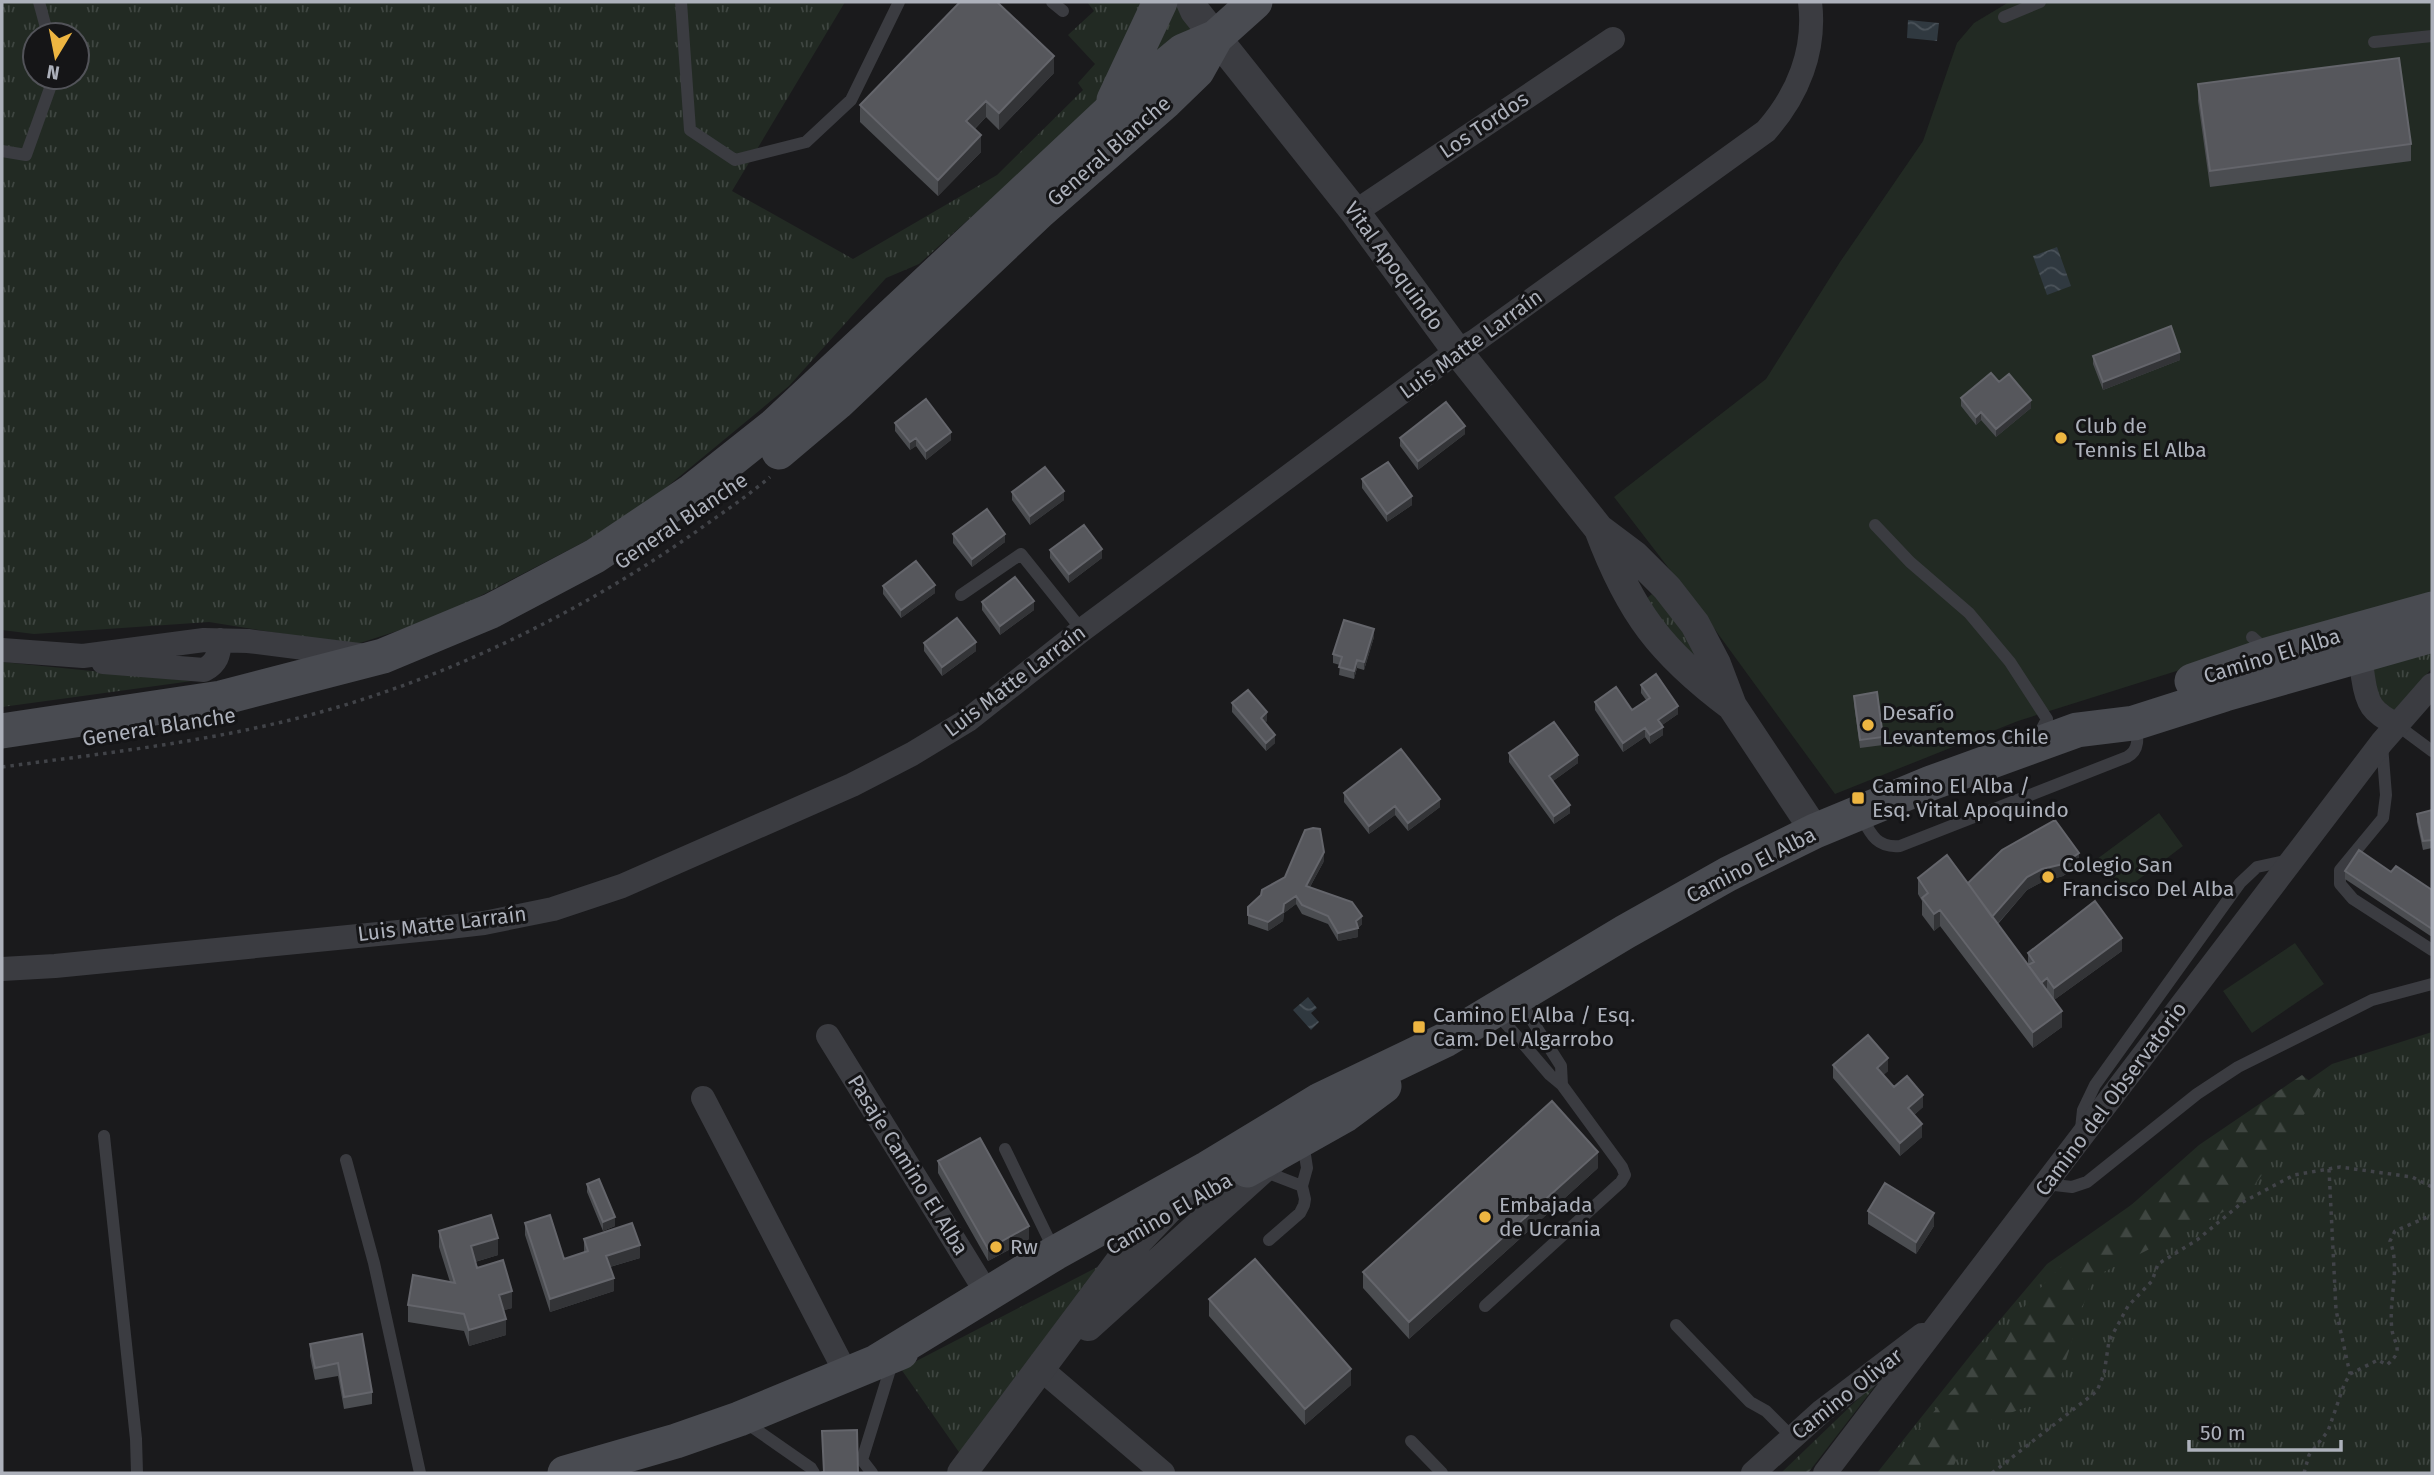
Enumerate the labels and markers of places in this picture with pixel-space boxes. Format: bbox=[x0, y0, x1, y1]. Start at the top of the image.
place label: Club de Tennis El Alba bbox=[2075, 413, 2207, 463]
marker: Club de Tennis El Alba bbox=[2053, 430, 2069, 446]
place label: Desafío Levantemos Chile bbox=[1882, 700, 2049, 750]
marker: Desafío Levantemos Chile bbox=[1860, 717, 1876, 733]
place label: Camino El Alba / Esq. Vital Apoquindo bbox=[1872, 773, 2069, 823]
marker: Camino El Alba / Esq. Vital Apoquindo bbox=[1850, 790, 1866, 806]
place label: Colegio San Francisco Del Alba bbox=[2062, 852, 2234, 902]
marker: Colegio San Francisco Del Alba bbox=[2040, 869, 2056, 885]
place label: Camino El Alba / Esq. Cam. Del Algarrobo bbox=[1433, 1002, 1635, 1052]
marker: Camino El Alba / Esq. Cam. Del Algarrobo bbox=[1411, 1019, 1427, 1035]
place label: Embajada de Ucrania bbox=[1499, 1192, 1601, 1242]
marker: Embajada de Ucrania bbox=[1477, 1209, 1493, 1225]
place label: Rw bbox=[1010, 1234, 1038, 1260]
marker: Rw bbox=[988, 1239, 1004, 1255]

